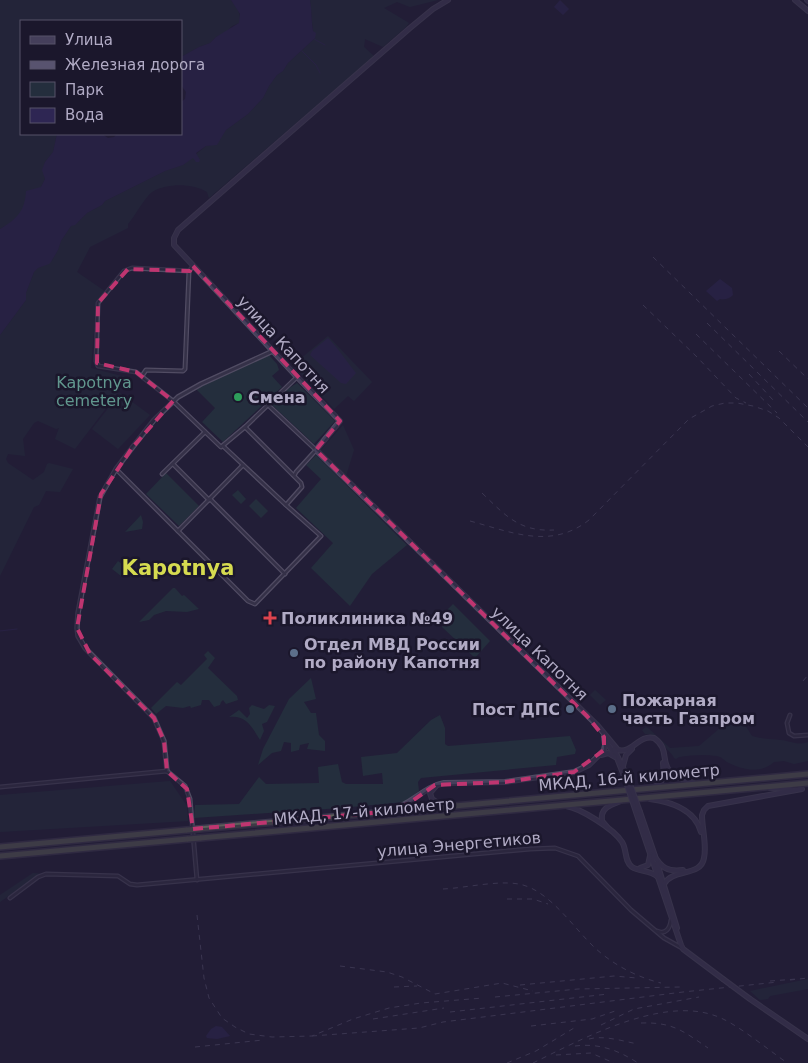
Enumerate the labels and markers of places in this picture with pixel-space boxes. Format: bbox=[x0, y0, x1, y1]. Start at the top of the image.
place label: Смена bbox=[248, 388, 306, 407]
marker: Смена bbox=[232, 391, 244, 403]
place label: Поликлиника №49 bbox=[281, 609, 453, 628]
marker: Поликлиника №49 bbox=[263, 611, 277, 625]
place label: Отдел МВД России по району Капотня bbox=[304, 635, 480, 672]
marker: Отдел МВД России по району Капотня bbox=[288, 647, 300, 659]
place label: Пожарная часть Газпром bbox=[622, 691, 755, 728]
place label: Пост ДПС bbox=[472, 700, 560, 719]
marker: Пост ДПС bbox=[564, 703, 576, 715]
marker: Пожарная часть Газпром bbox=[606, 703, 618, 715]

